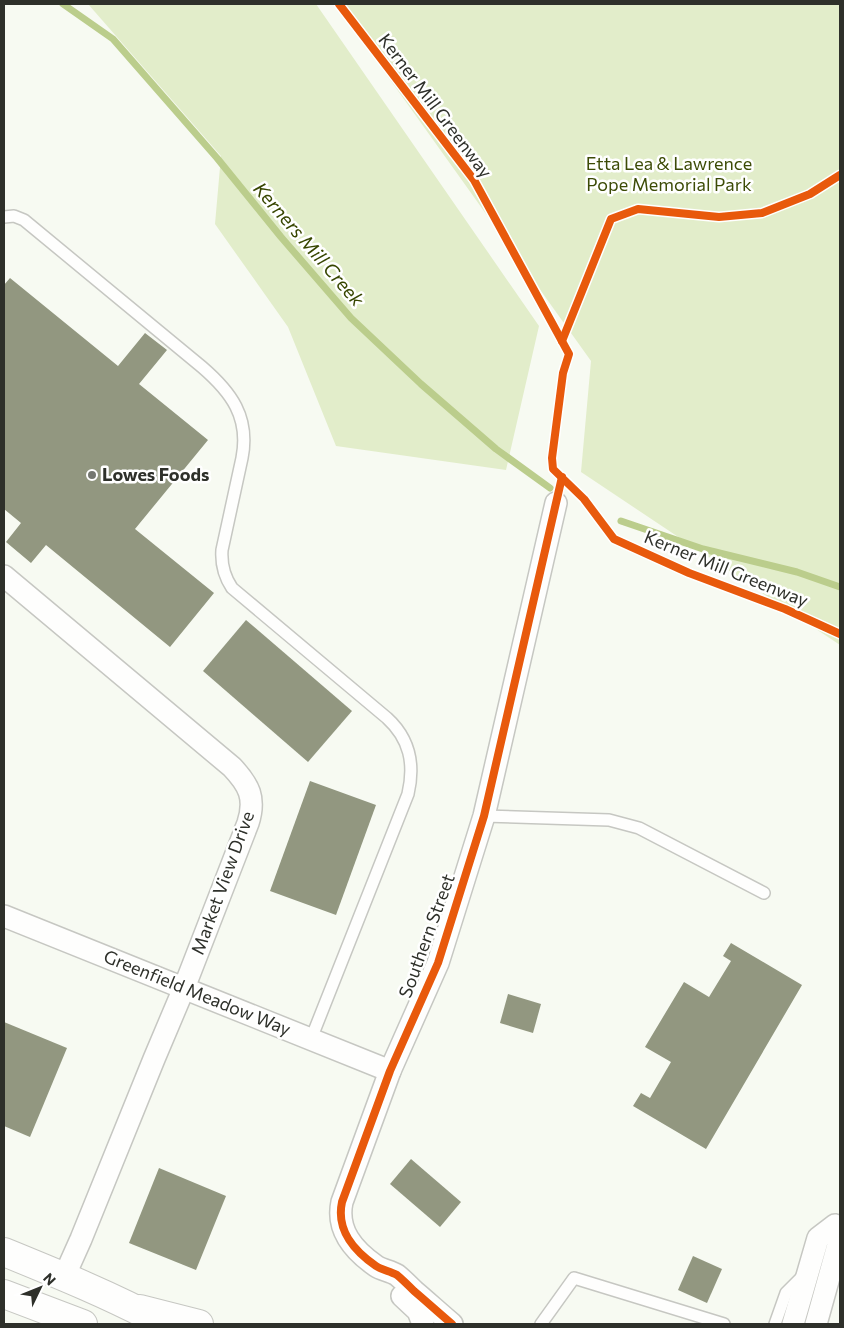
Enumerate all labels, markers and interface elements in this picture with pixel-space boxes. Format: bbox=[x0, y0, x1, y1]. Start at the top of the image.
street label: Kerner Mill Greenway bbox=[374, 29, 497, 182]
park label: Etta Lea & Lawrence Pope Memorial Park bbox=[586, 152, 752, 195]
water label: Kerners Mill Creek bbox=[249, 177, 370, 311]
place label: Lowes Foods bbox=[102, 463, 209, 485]
marker: Lowes Foods bbox=[86, 469, 98, 481]
street label: Kerner Mill Greenway bbox=[641, 525, 812, 611]
street label: Market View Drive bbox=[186, 808, 258, 957]
street label: Southern Street bbox=[393, 871, 459, 1001]
street label: Greenfield Meadow Way bbox=[101, 944, 294, 1040]
north arrow bbox=[15, 1263, 65, 1313]
text: N bbox=[40, 1269, 60, 1288]

